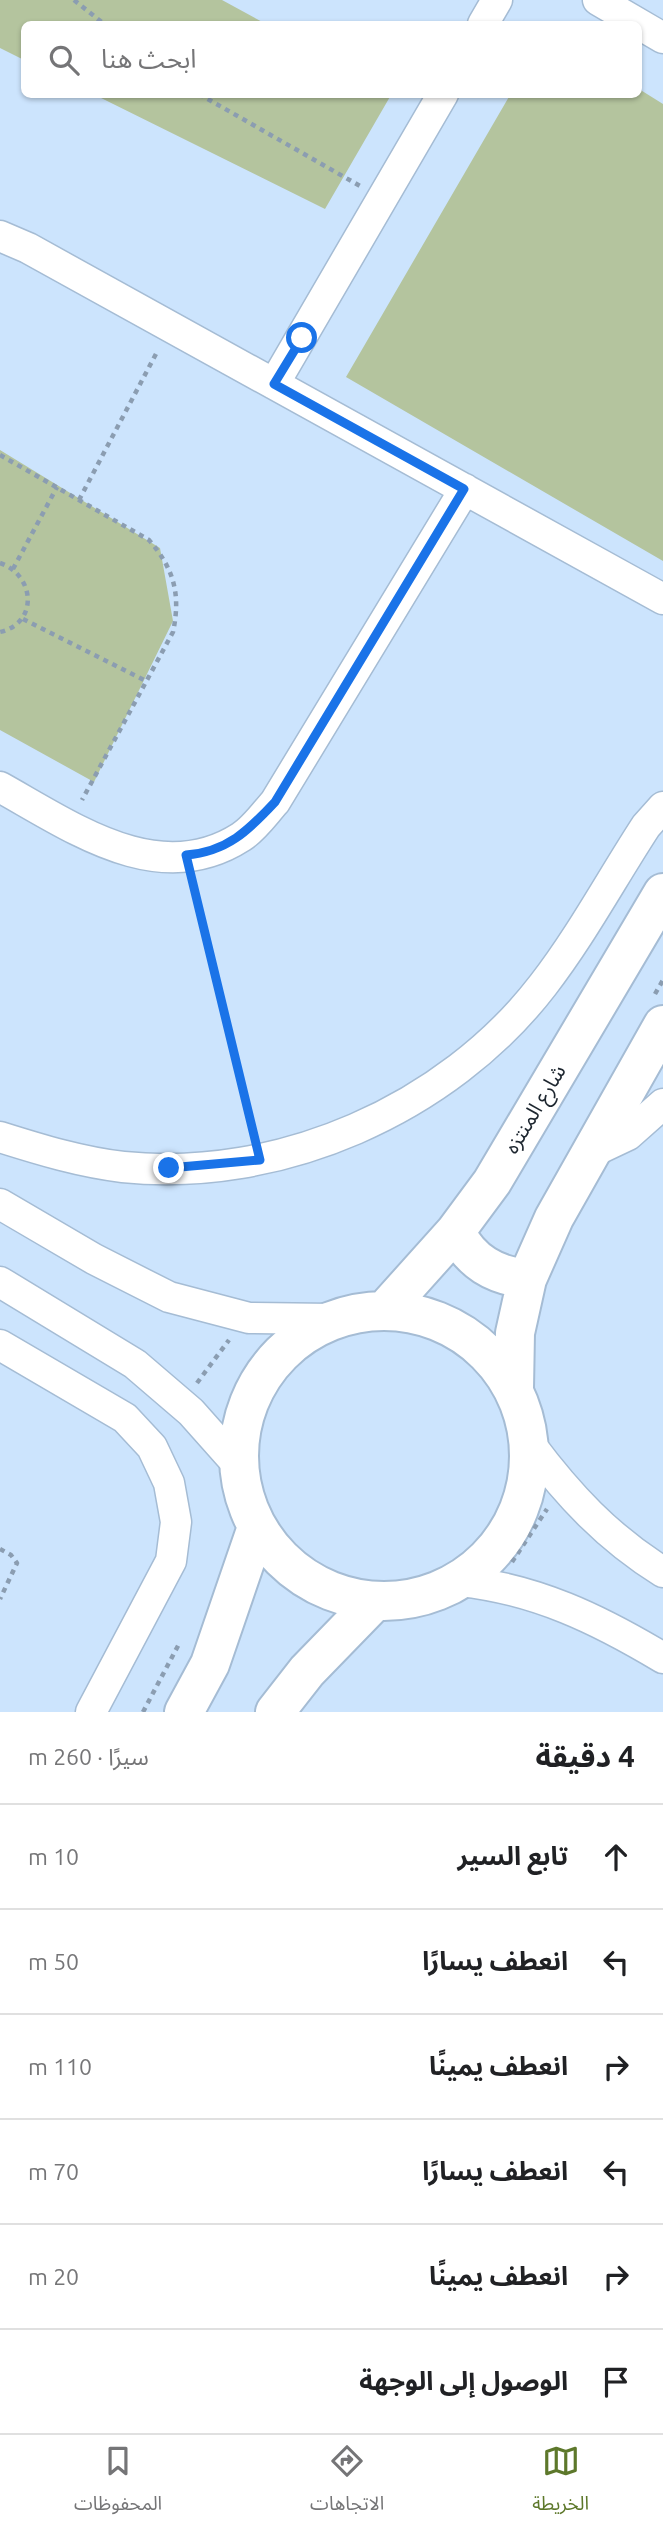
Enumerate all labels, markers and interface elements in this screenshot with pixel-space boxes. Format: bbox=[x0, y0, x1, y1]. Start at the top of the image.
search box bbox=[21, 21, 642, 98]
icon: search bbox=[45, 41, 83, 79]
text: ابحث هنا bbox=[101, 44, 197, 73]
route start bbox=[286, 322, 317, 353]
street label: شارع المنتزه bbox=[498, 1060, 573, 1159]
route end bbox=[153, 1152, 184, 1183]
text: 4 دقيقة bbox=[535, 1739, 635, 1773]
text: سيرًا · 260 m bbox=[28, 1744, 149, 1769]
icon: ahead bbox=[597, 1838, 635, 1876]
text: تابع السير bbox=[458, 1841, 568, 1870]
text: 10 m bbox=[28, 1844, 79, 1869]
icon: left bbox=[597, 1943, 635, 1981]
text: انعطف يسارًا bbox=[422, 1946, 568, 1975]
text: 50 m bbox=[28, 1949, 79, 1974]
icon: right bbox=[597, 2048, 635, 2086]
text: انعطف يمينًا bbox=[429, 2051, 568, 2080]
text: 110 m bbox=[28, 2054, 92, 2079]
icon: left bbox=[597, 2153, 635, 2191]
text: انعطف يسارًا bbox=[422, 2156, 568, 2185]
text: 70 m bbox=[28, 2159, 79, 2184]
icon: right bbox=[597, 2258, 635, 2296]
text: انعطف يمينًا bbox=[429, 2261, 568, 2290]
text: 20 m bbox=[28, 2264, 79, 2289]
icon: arrive bbox=[597, 2363, 635, 2401]
text: الوصول إلى الوجهة bbox=[359, 2366, 568, 2395]
tab: المحفوظات bbox=[74, 2442, 162, 2524]
tab: الاتجاهات bbox=[310, 2442, 384, 2524]
tab: الخريطة bbox=[532, 2442, 589, 2524]

